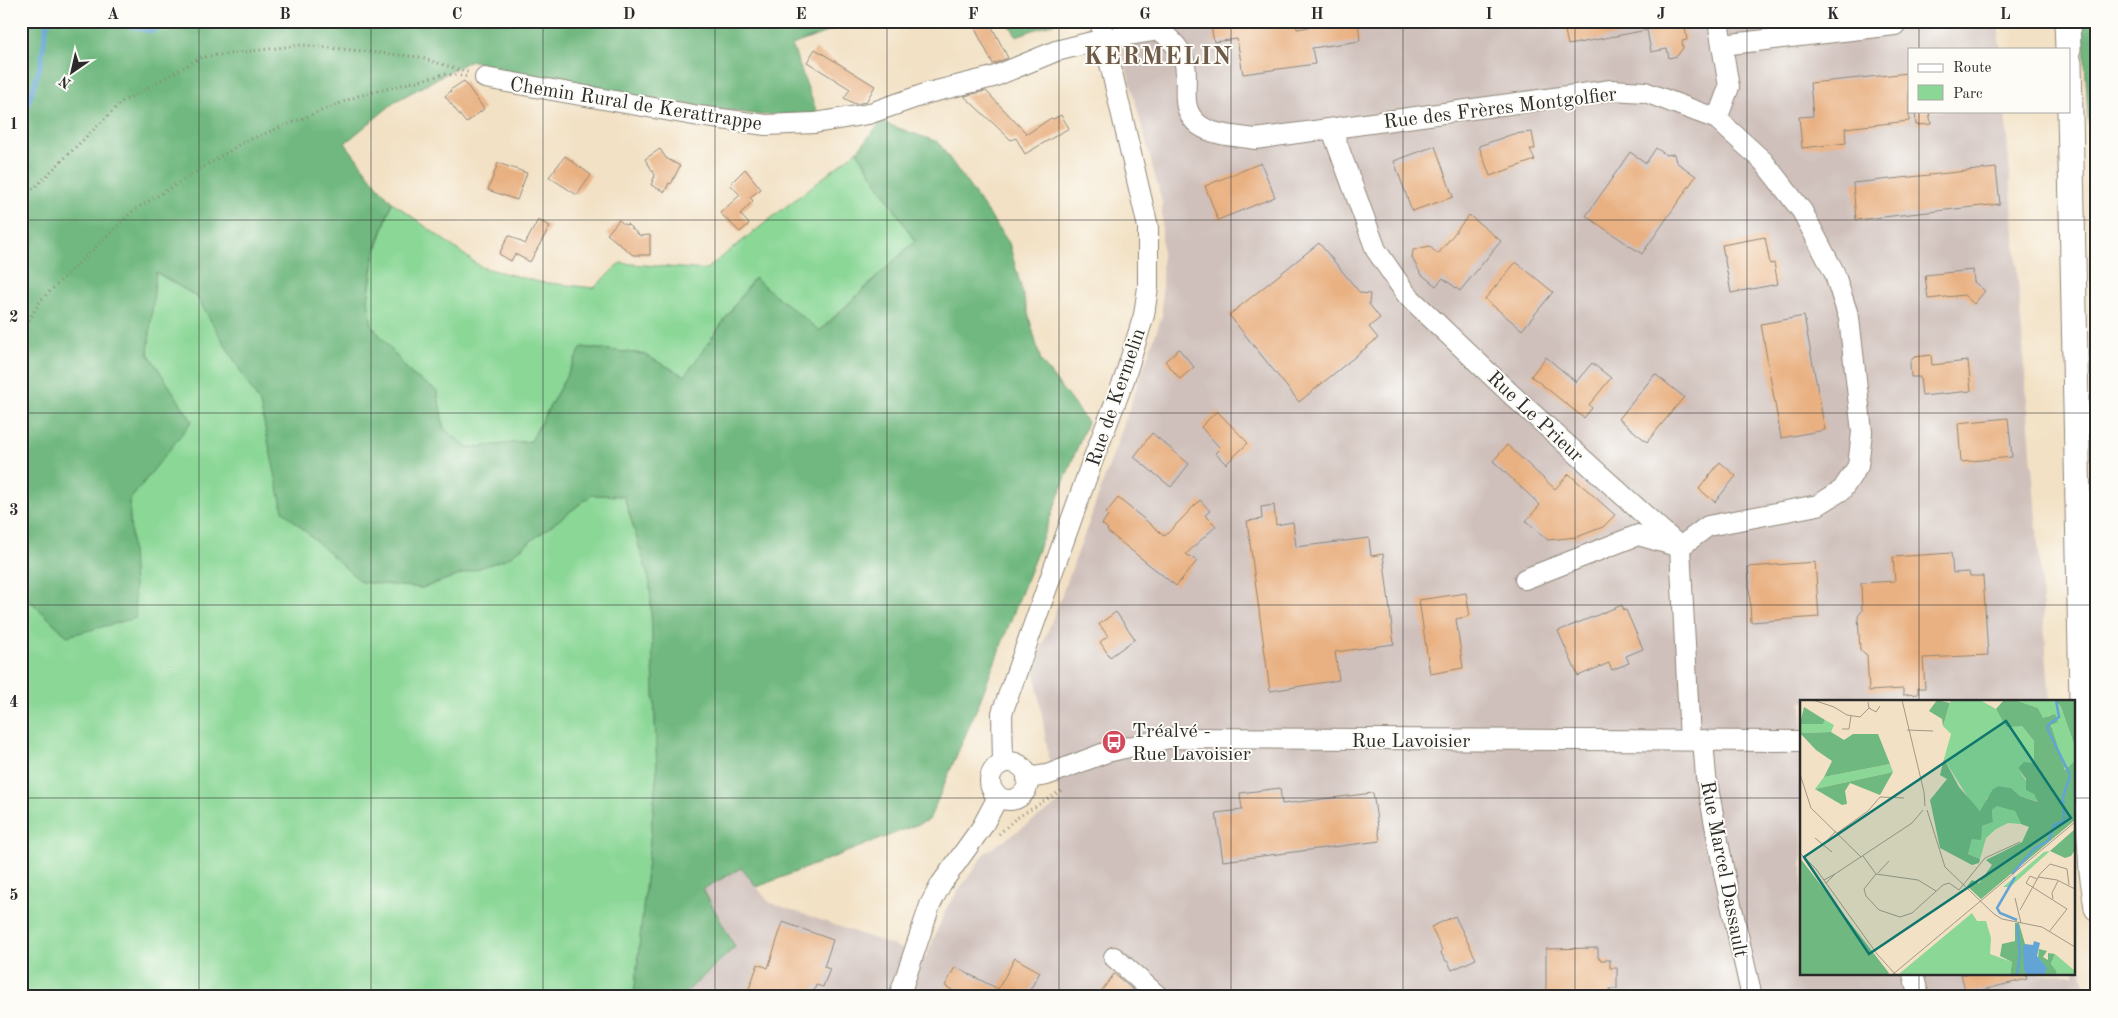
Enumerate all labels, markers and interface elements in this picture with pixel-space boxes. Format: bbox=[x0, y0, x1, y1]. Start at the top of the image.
text: A bbox=[107, 7, 119, 23]
text: B bbox=[279, 7, 291, 23]
text: C bbox=[452, 7, 462, 23]
text: D bbox=[623, 7, 635, 23]
text: E bbox=[795, 7, 807, 23]
text: F bbox=[968, 7, 979, 23]
text: G bbox=[1139, 7, 1151, 23]
text: H bbox=[1310, 7, 1324, 23]
text: I bbox=[1485, 7, 1493, 23]
text: J bbox=[1657, 7, 1666, 23]
text: K bbox=[1827, 7, 1839, 23]
text: L bbox=[2000, 7, 2011, 23]
district label: KERMELIN bbox=[1083, 45, 1233, 70]
north arrow bbox=[48, 48, 98, 98]
legend bbox=[1908, 48, 2070, 112]
text: Route bbox=[1953, 61, 1991, 76]
text: N bbox=[57, 73, 74, 91]
street label: Chemin Rural de Kerattrappe bbox=[508, 75, 763, 135]
street label: Rue des Frères Montgolfier bbox=[1382, 85, 1618, 133]
text: Parc bbox=[1953, 87, 1983, 102]
text: 1 bbox=[9, 117, 19, 133]
text: 2 bbox=[9, 310, 19, 326]
street label: Rue de Kermelin bbox=[1084, 326, 1150, 469]
street label: Rue Le Prieur bbox=[1483, 368, 1587, 467]
text: 3 bbox=[9, 503, 19, 519]
text: 4 bbox=[9, 695, 19, 711]
inset map bbox=[1800, 700, 2076, 976]
place label: Tréalvé - Rue Lavoisier bbox=[1132, 722, 1251, 765]
bus stop icon: Tréalvé - Rue Lavoisier bbox=[1101, 729, 1127, 755]
street label: Rue Lavoisier bbox=[1352, 732, 1470, 752]
street label: Rue Marcel Dassault bbox=[1696, 779, 1750, 959]
text: 5 bbox=[9, 888, 19, 904]

